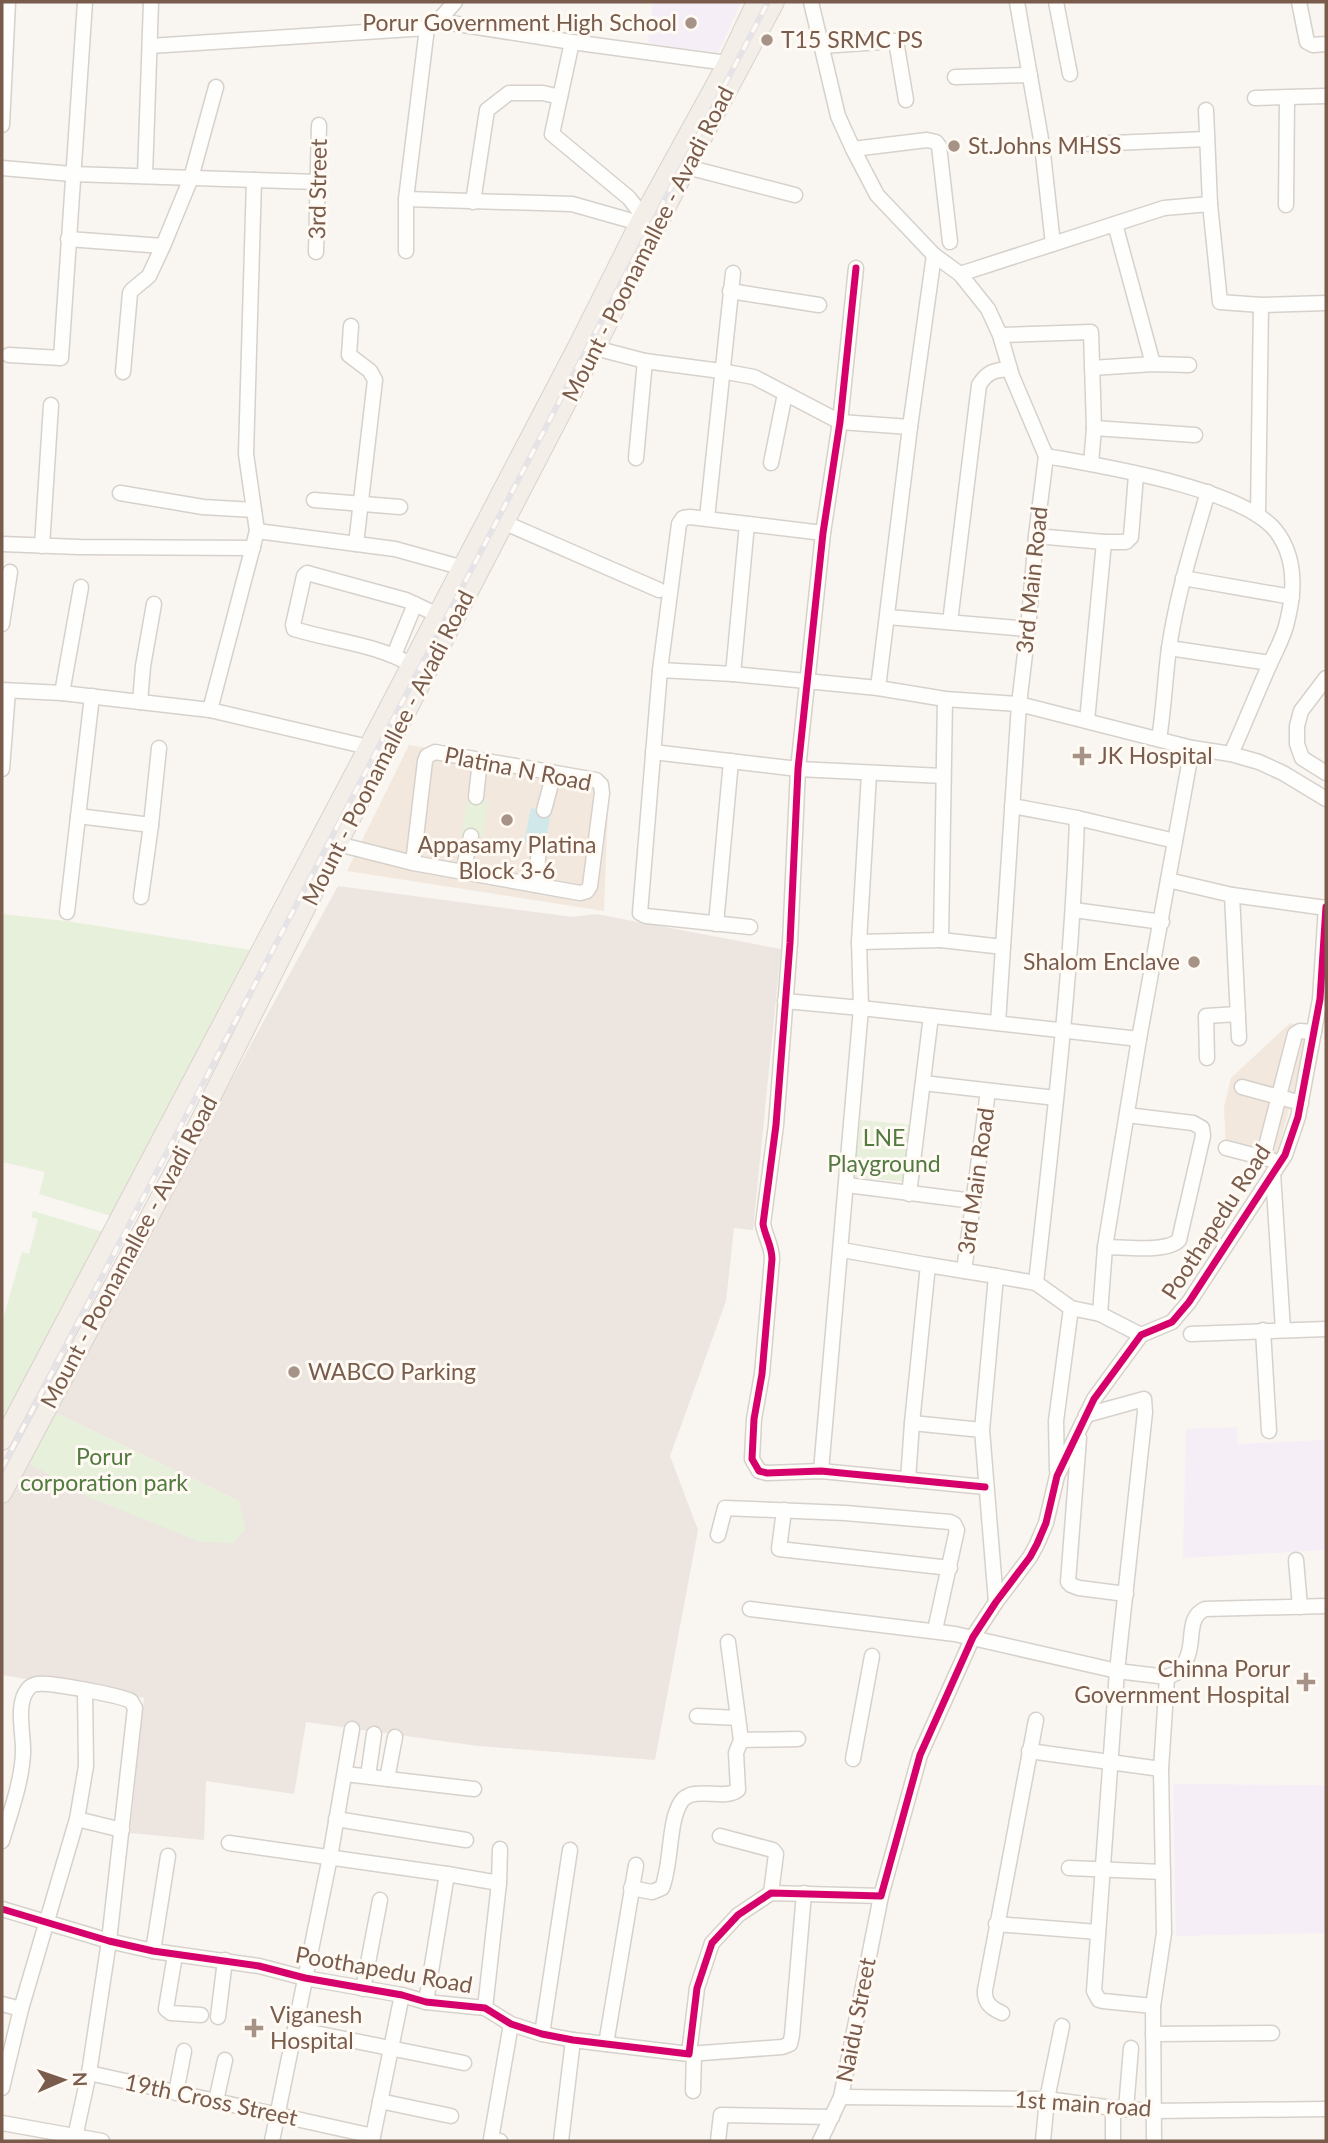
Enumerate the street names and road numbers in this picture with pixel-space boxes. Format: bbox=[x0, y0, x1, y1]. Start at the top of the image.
street label: Mount - Poonamallee - Avadi Road bbox=[555, 81, 739, 406]
street label: 3rd Street bbox=[302, 138, 332, 240]
street label: 3rd Main Road bbox=[1009, 505, 1053, 655]
street label: Mount - Poonamallee - Avadi Road bbox=[295, 585, 479, 910]
street label: Platina N Road bbox=[442, 740, 594, 796]
street label: Mount - Poonamallee - Avadi Road bbox=[34, 1091, 223, 1412]
street label: 3rd Main Road bbox=[951, 1106, 999, 1256]
street label: Poothapedu Road bbox=[1155, 1139, 1276, 1304]
street label: Poothapedu Road bbox=[293, 1940, 475, 1998]
street label: Naidu Street bbox=[829, 1954, 881, 2084]
street label: 19th Cross Street bbox=[122, 2067, 301, 2131]
street label: 1st main road bbox=[1014, 2084, 1153, 2122]

